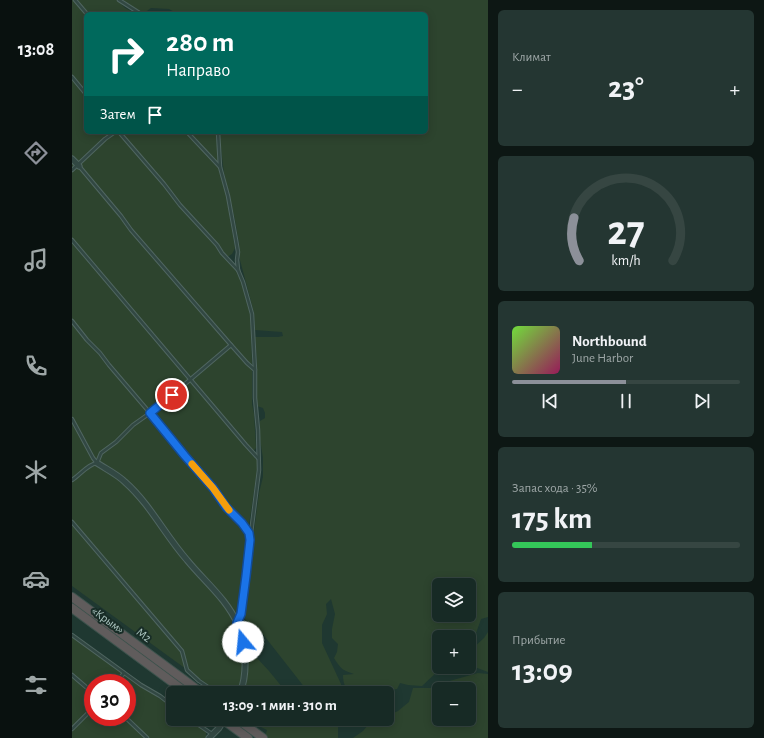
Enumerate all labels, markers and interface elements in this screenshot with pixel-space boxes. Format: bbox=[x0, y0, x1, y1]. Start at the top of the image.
icon: right bbox=[100, 28, 152, 80]
text: 280 m bbox=[166, 29, 234, 57]
text: 13:08 bbox=[18, 41, 54, 59]
text: Климат bbox=[512, 51, 551, 64]
text: Направо bbox=[166, 62, 230, 80]
text: 23° bbox=[608, 73, 644, 103]
text: − bbox=[512, 78, 523, 100]
text: + bbox=[729, 78, 740, 100]
icon: arrive bbox=[144, 104, 166, 126]
text: Затем bbox=[100, 107, 136, 122]
icon: directions bbox=[22, 139, 50, 167]
text: 27 bbox=[607, 211, 645, 252]
icon: music bbox=[22, 246, 50, 274]
text: km/h bbox=[611, 254, 641, 268]
text: Northbound bbox=[572, 334, 647, 349]
icon: phone bbox=[22, 352, 50, 380]
text: June Harbor bbox=[572, 352, 633, 365]
pin bbox=[155, 378, 189, 412]
icon: arrive bbox=[161, 384, 183, 406]
icon: previous bbox=[539, 390, 561, 412]
icon: pause bbox=[615, 390, 637, 412]
icon: next bbox=[691, 390, 713, 412]
icon: climate bbox=[22, 458, 50, 486]
text: Запас хода · 35% bbox=[512, 482, 598, 495]
text: 175 km bbox=[512, 504, 592, 534]
icon: car bbox=[22, 565, 50, 593]
map controls bbox=[432, 578, 476, 726]
button: layers bbox=[432, 578, 476, 622]
street label: «Крым» bbox=[90, 604, 127, 636]
position arrow bbox=[222, 621, 264, 663]
street label: М2 bbox=[134, 626, 154, 645]
button: + bbox=[432, 630, 476, 674]
text: Прибытие bbox=[512, 634, 566, 647]
text: 13:09 bbox=[512, 656, 573, 686]
icon: filters bbox=[22, 671, 50, 699]
speed limit sign: 30 bbox=[84, 674, 136, 726]
button: − bbox=[432, 682, 476, 726]
text: 13:09 · 1 мин · 310 m bbox=[223, 698, 337, 713]

